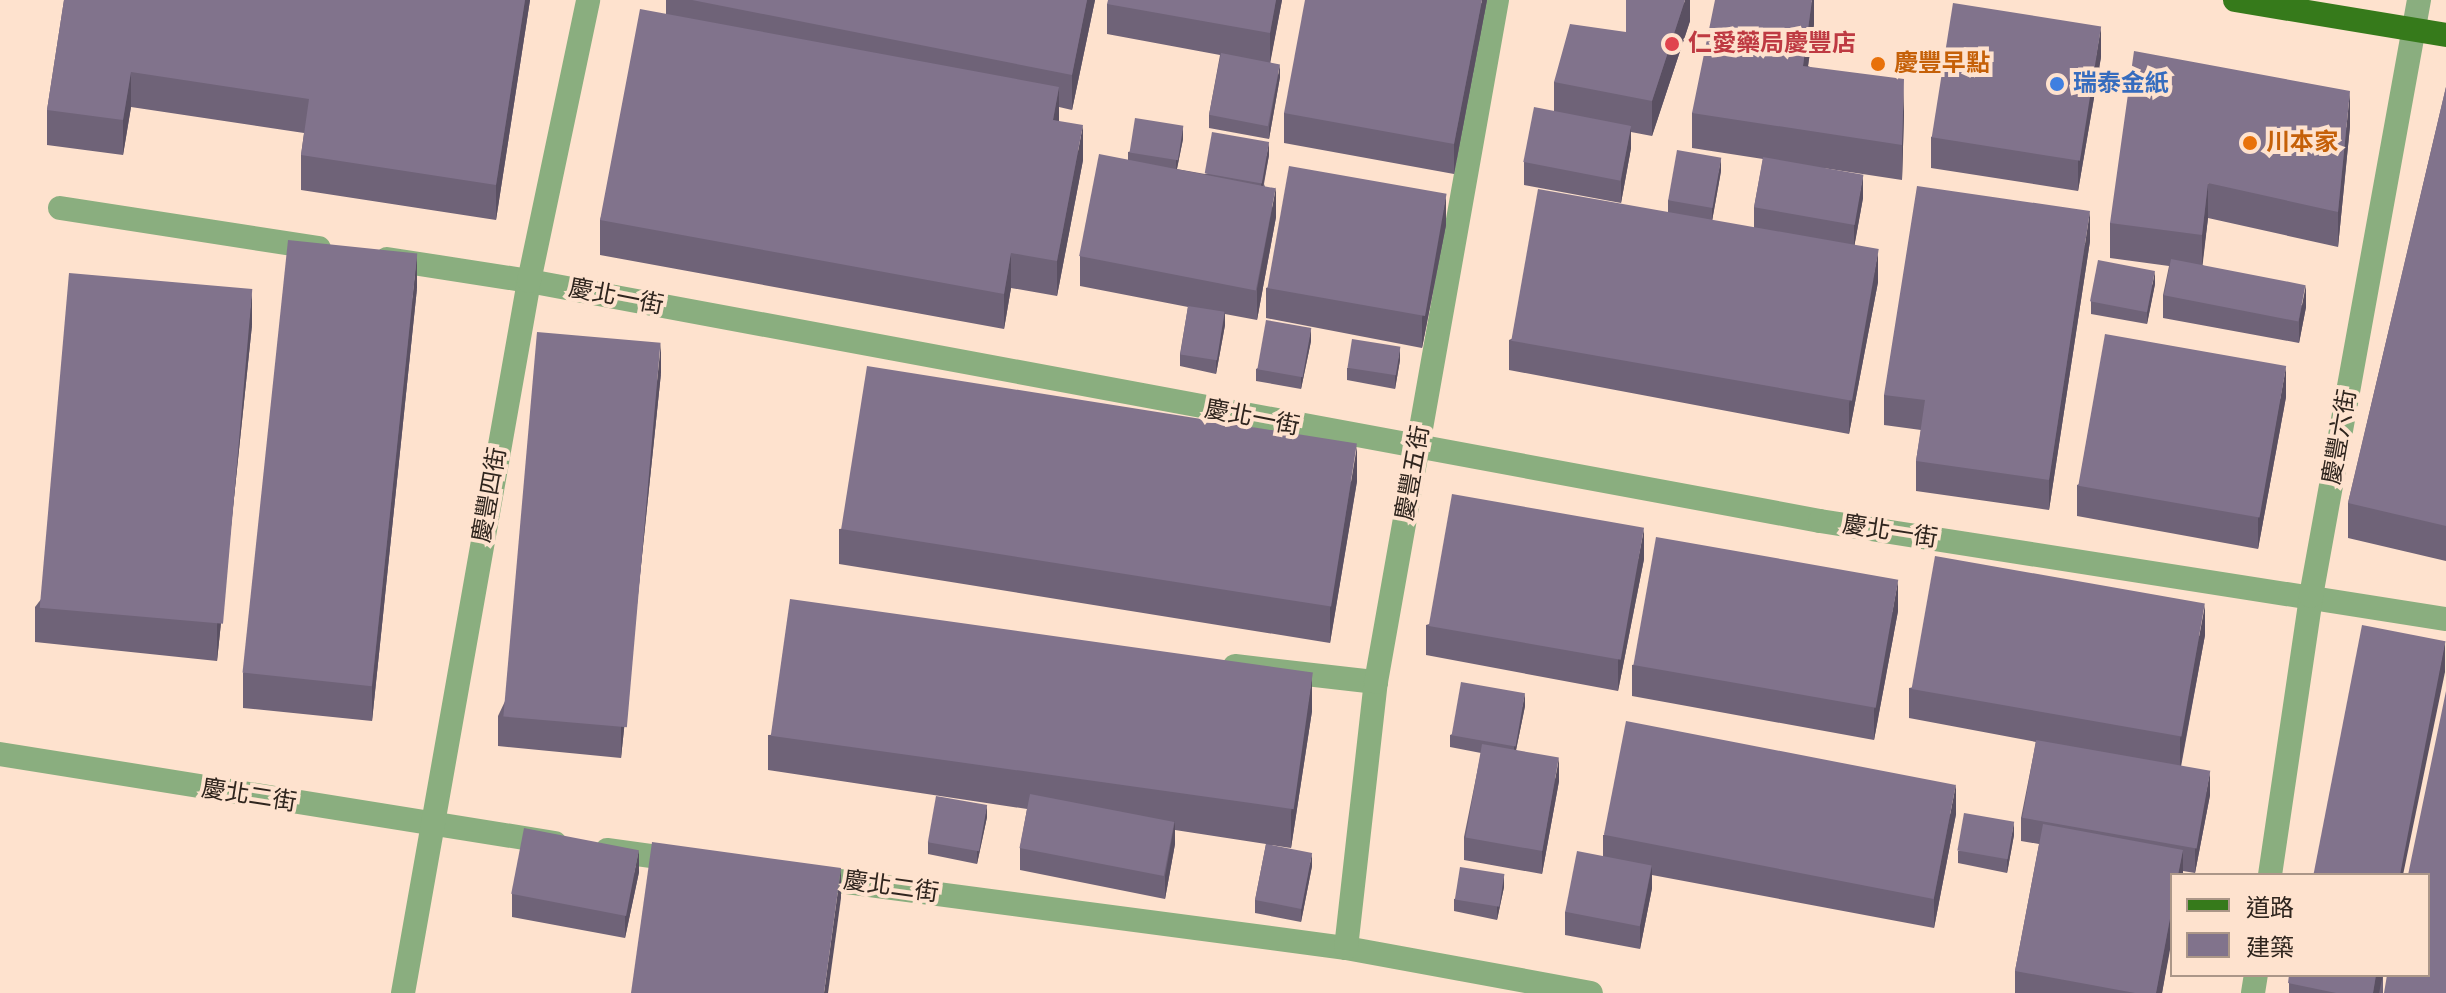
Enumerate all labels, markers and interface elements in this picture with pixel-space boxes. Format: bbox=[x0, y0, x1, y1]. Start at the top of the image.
place label: 仁愛藥局慶豐店 bbox=[1688, 30, 1856, 58]
marker: 仁愛藥局慶豐店 bbox=[1663, 35, 1681, 53]
place label: 慶豐早點 bbox=[1894, 50, 1990, 78]
marker: 慶豐早點 bbox=[1869, 55, 1887, 73]
place label: 瑞泰金紙 bbox=[2073, 70, 2169, 98]
marker: 瑞泰金紙 bbox=[2048, 75, 2066, 93]
place label: 川本家 bbox=[2266, 129, 2338, 157]
marker: 川本家 bbox=[2241, 134, 2259, 152]
street label: 慶北一街 bbox=[566, 274, 666, 320]
street label: 慶豐六街 bbox=[2317, 387, 2363, 487]
street label: 慶北一街 bbox=[1202, 395, 1302, 441]
street label: 慶豐五街 bbox=[1390, 423, 1436, 523]
street label: 慶豐四街 bbox=[467, 445, 513, 545]
street label: 慶北一街 bbox=[1840, 510, 1940, 554]
street label: 慶北二街 bbox=[199, 774, 299, 818]
street label: 慶北二街 bbox=[841, 866, 941, 908]
legend bbox=[2170, 873, 2430, 977]
text: 道路 bbox=[2246, 894, 2294, 922]
text: 建築 bbox=[2246, 934, 2294, 962]

